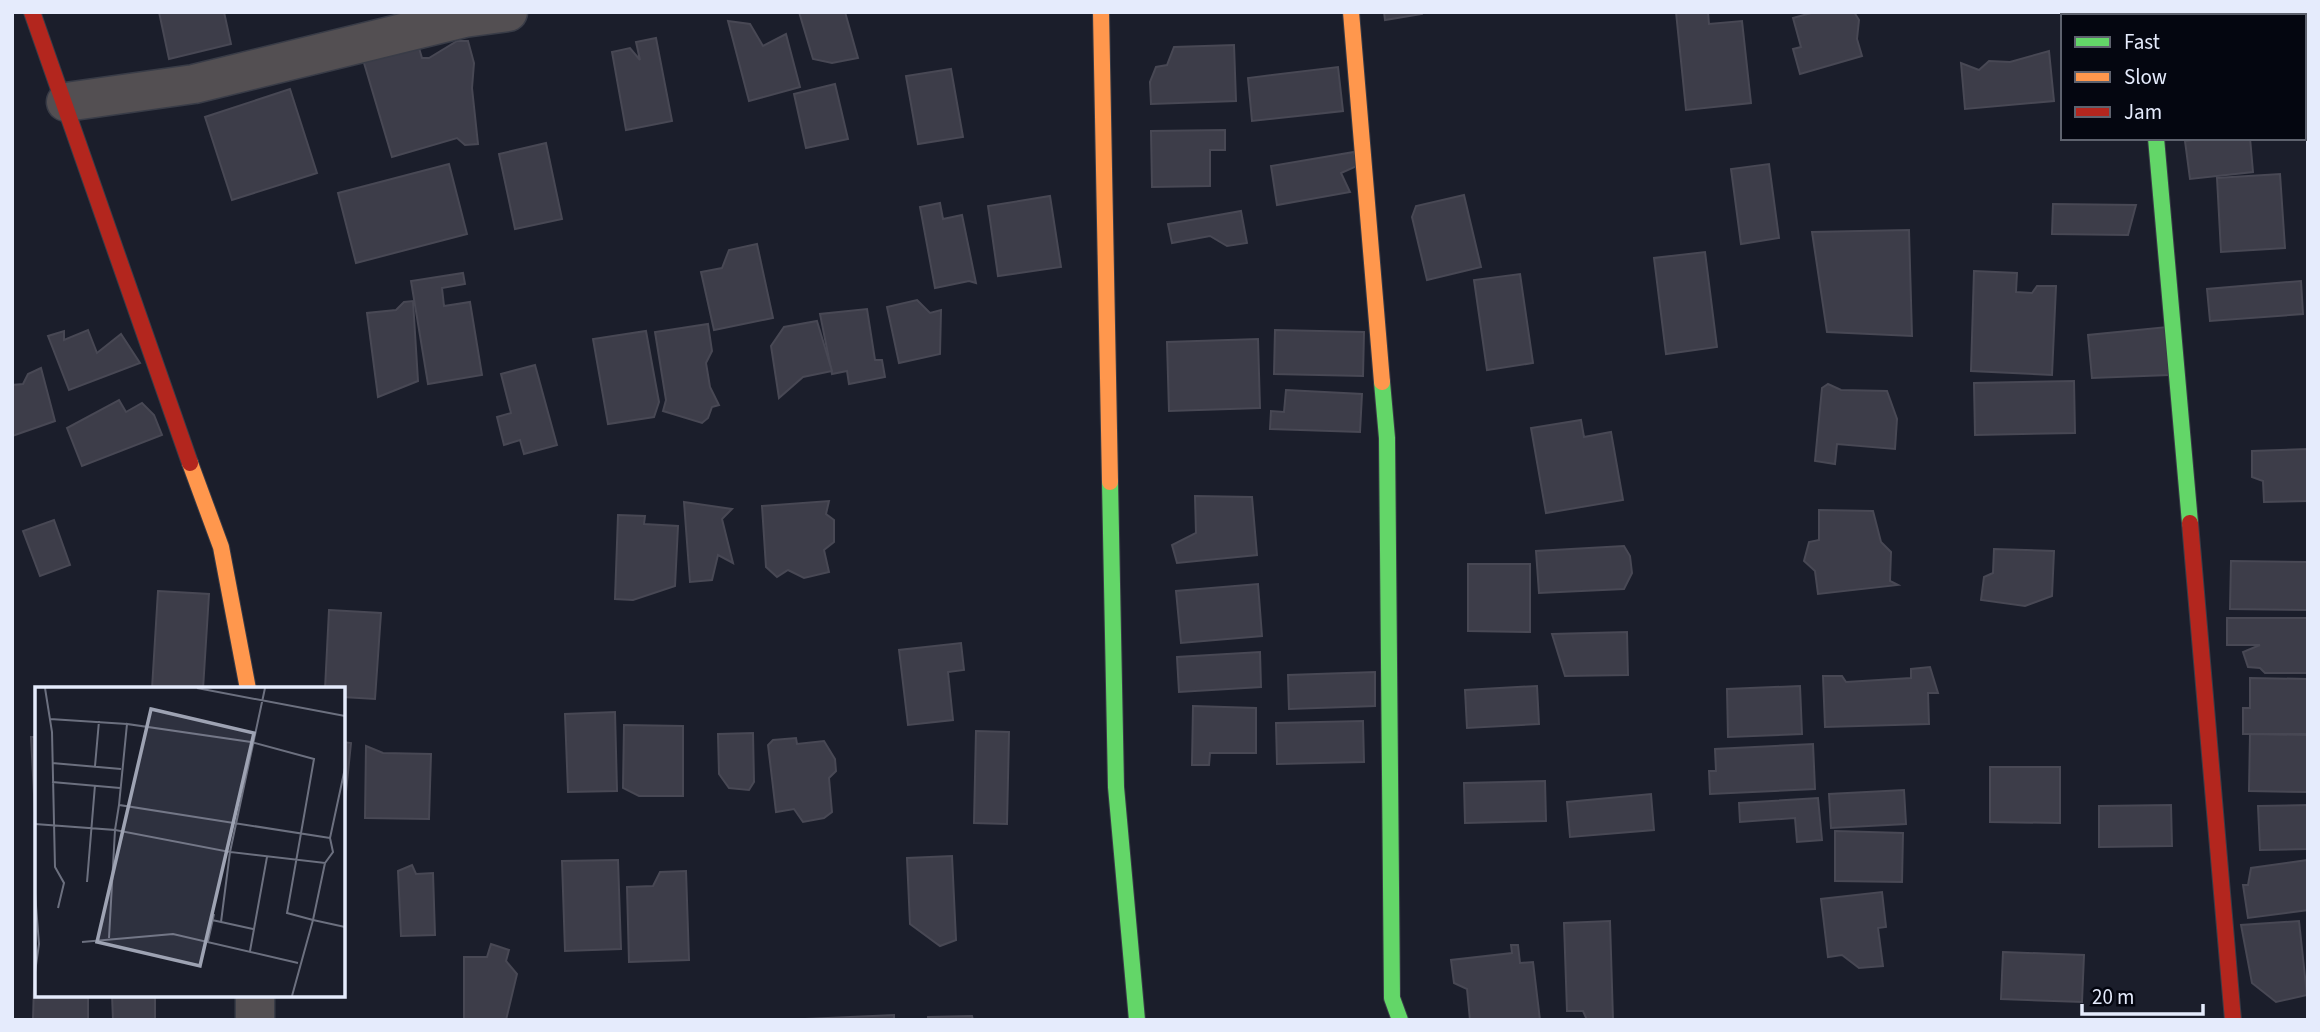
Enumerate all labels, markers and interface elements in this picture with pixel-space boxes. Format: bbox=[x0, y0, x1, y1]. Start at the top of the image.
legend bbox=[2061, 14, 2306, 140]
text: Fast bbox=[2124, 27, 2160, 57]
text: Slow bbox=[2124, 62, 2167, 92]
text: Jam bbox=[2124, 97, 2162, 127]
inset map bbox=[35, 687, 345, 997]
scale bar bbox=[2082, 972, 2203, 1016]
text: 20 m bbox=[2092, 982, 2134, 1012]

